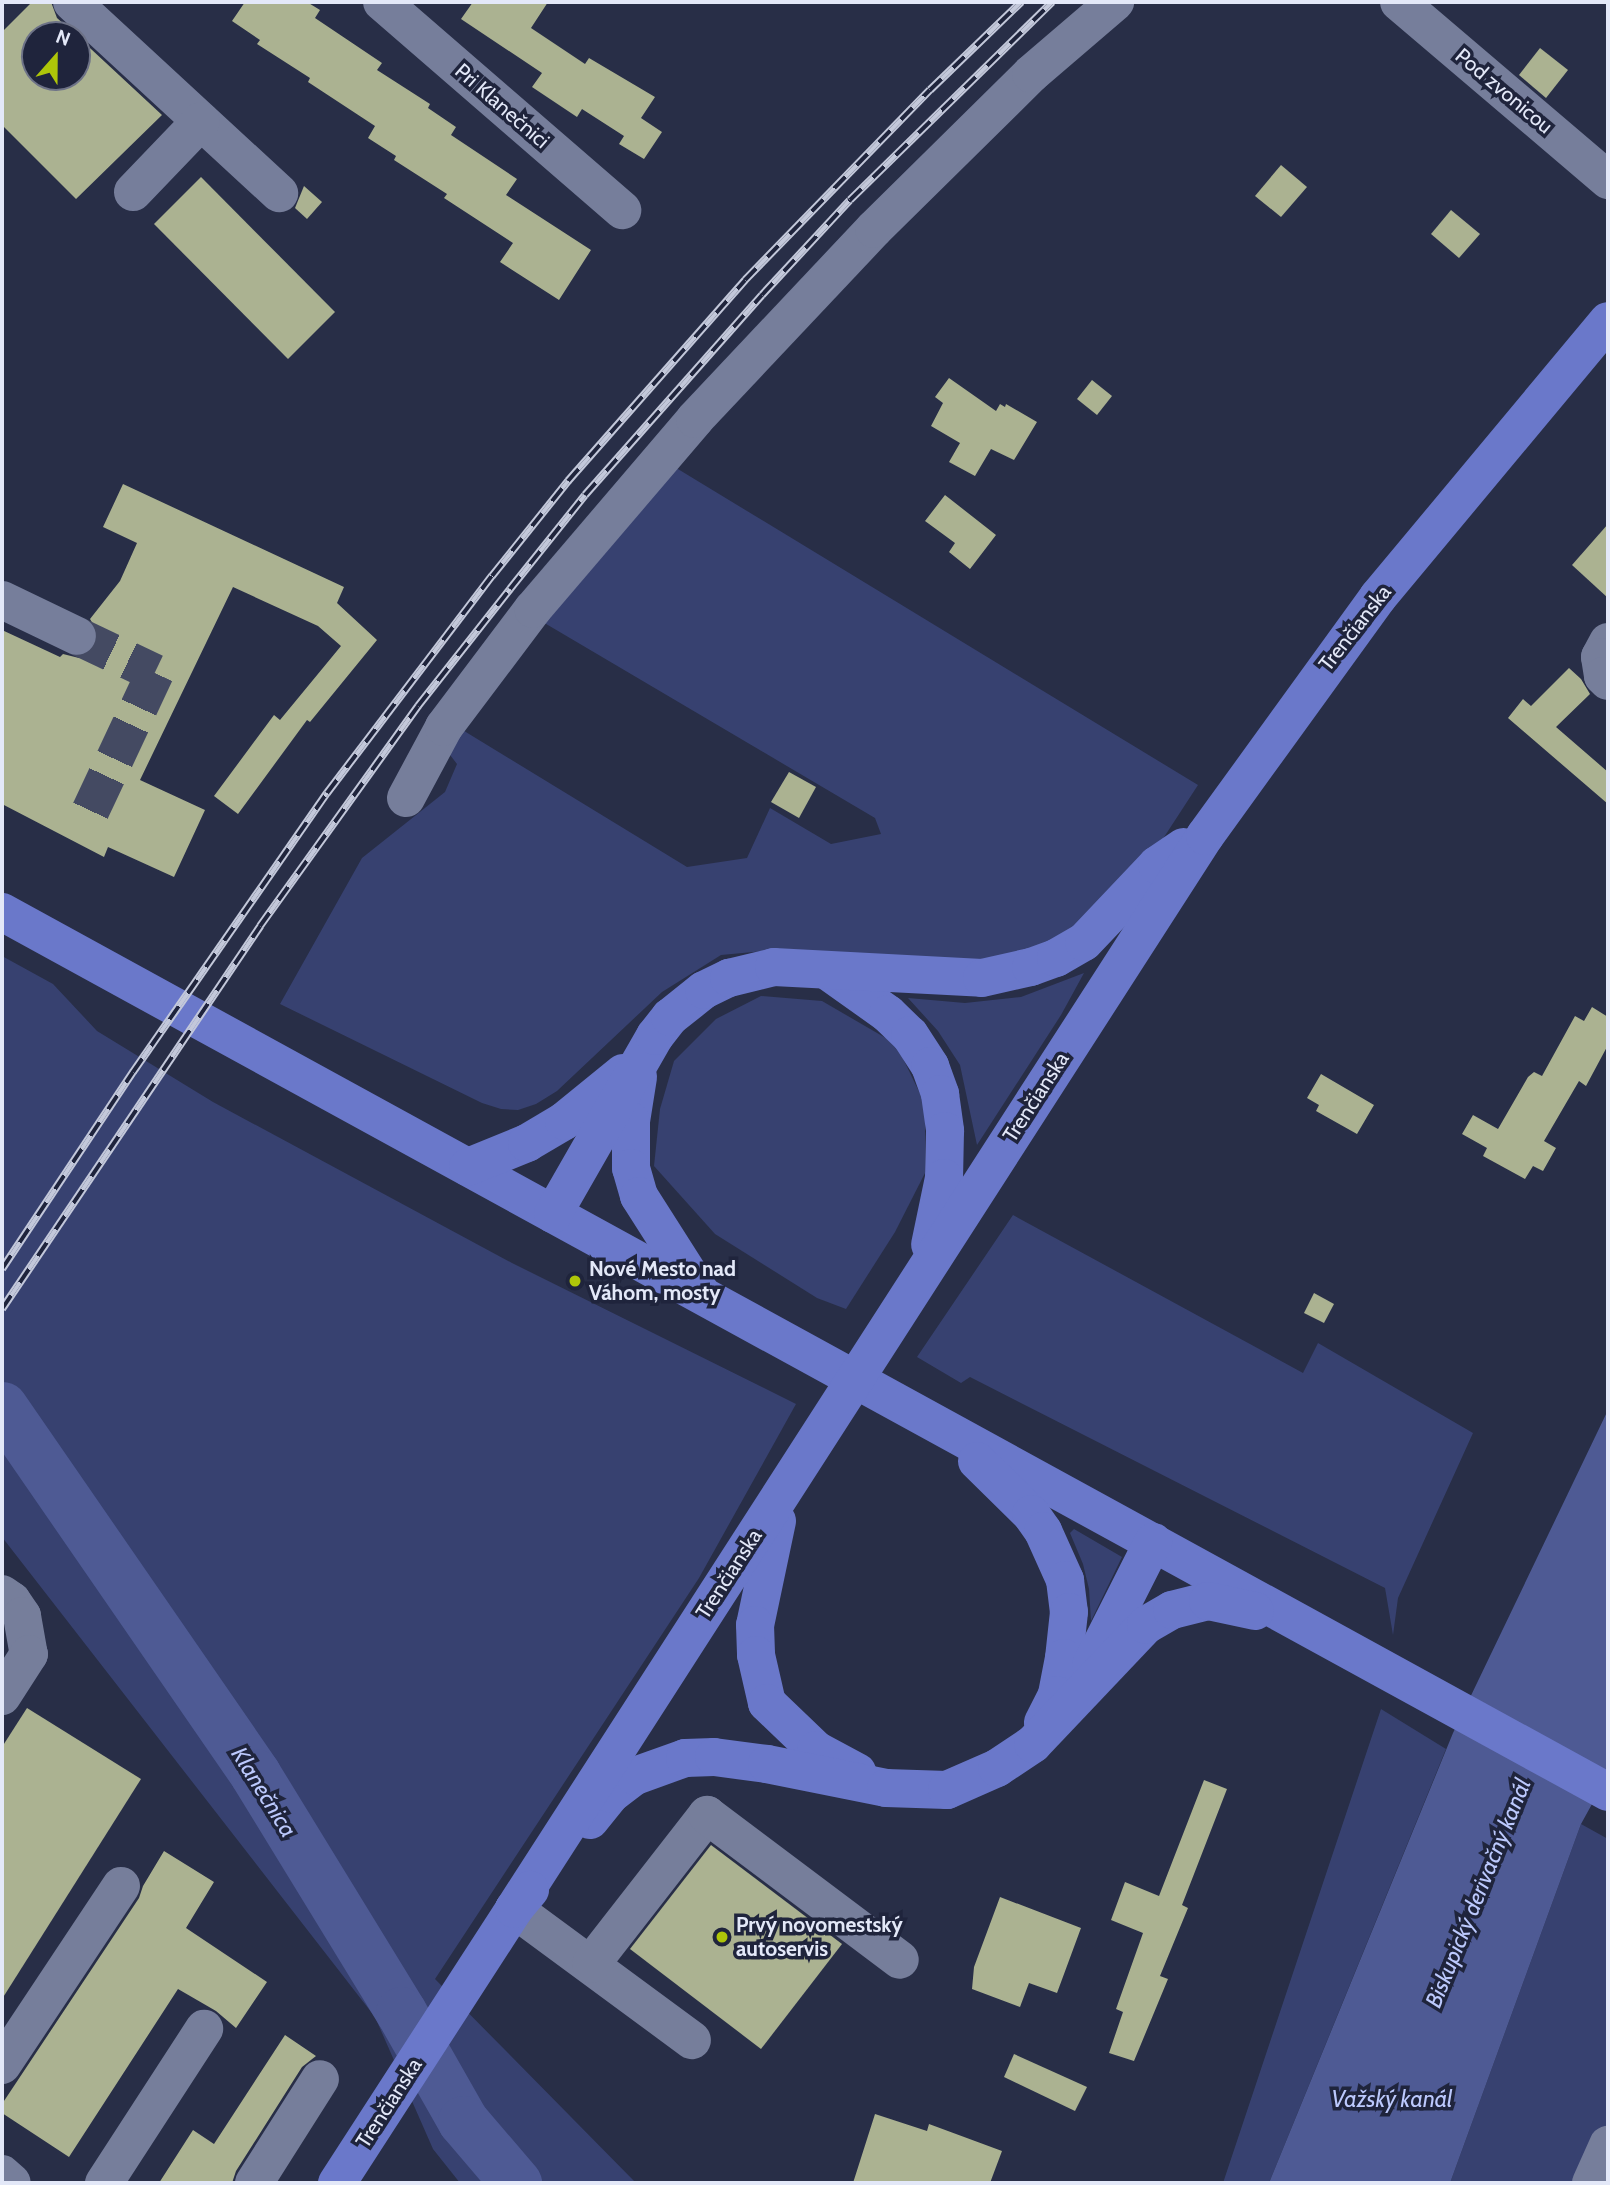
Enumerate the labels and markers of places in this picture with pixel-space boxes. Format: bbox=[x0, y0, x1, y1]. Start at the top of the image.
place label: Nové Mesto nad Váhom, mosty bbox=[589, 1256, 736, 1306]
marker: Nové Mesto nad Váhom, mosty bbox=[567, 1273, 583, 1289]
place label: Prvý novomestský autoservis bbox=[736, 1912, 903, 1962]
marker: Prvý novomestský autoservis bbox=[714, 1929, 730, 1945]

